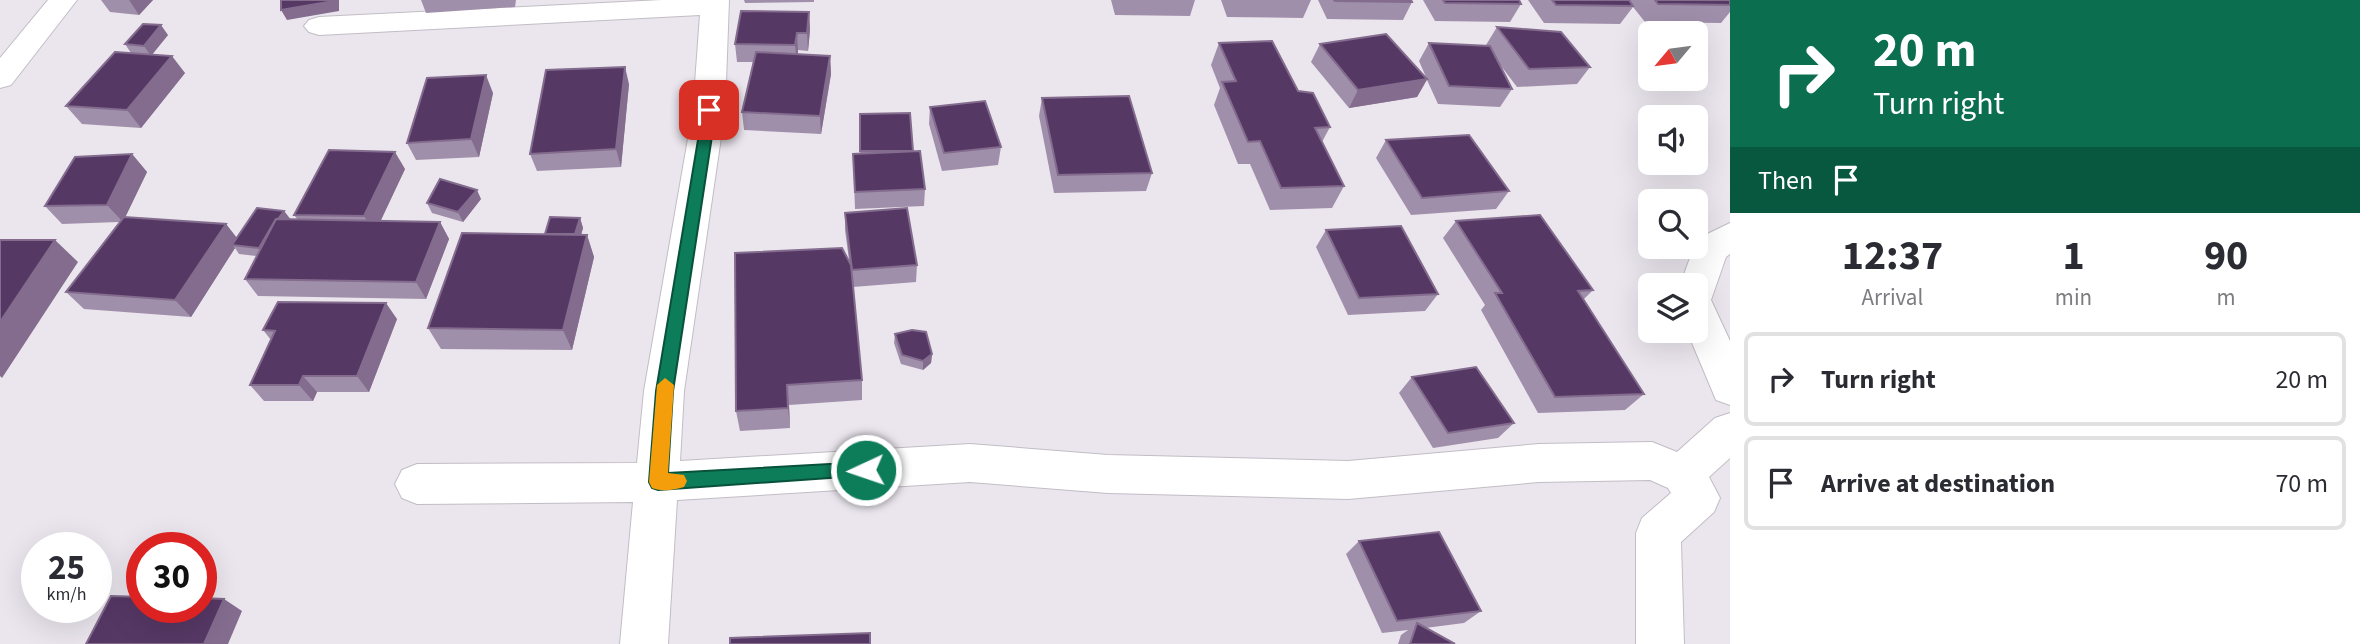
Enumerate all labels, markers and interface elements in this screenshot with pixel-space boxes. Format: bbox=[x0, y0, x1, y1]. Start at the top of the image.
text: 20 m bbox=[1873, 16, 1977, 86]
north arrow bbox=[1638, 21, 1708, 91]
map controls bbox=[1638, 21, 1708, 343]
icon: right bbox=[1758, 28, 1849, 119]
pin bbox=[679, 80, 739, 140]
text: Turn right bbox=[1873, 81, 2004, 127]
icon: arrive bbox=[690, 91, 728, 129]
button: sound bbox=[1638, 105, 1708, 175]
icon: arrive bbox=[1827, 161, 1865, 199]
text: Then bbox=[1758, 162, 1813, 199]
button: search bbox=[1638, 189, 1708, 259]
text: 12:37 bbox=[1842, 226, 1943, 286]
text: 1 bbox=[2062, 226, 2085, 286]
text: 90 bbox=[2204, 226, 2248, 286]
button: layers bbox=[1638, 273, 1708, 343]
text: Arrival bbox=[1861, 281, 1923, 314]
text: min bbox=[2055, 281, 2092, 314]
text: m bbox=[2217, 281, 2236, 314]
icon: right bbox=[1762, 360, 1800, 398]
text: Turn right bbox=[1821, 361, 1936, 398]
text: 20 m bbox=[2275, 361, 2328, 398]
position arrow bbox=[829, 433, 903, 507]
icon: arrive bbox=[1762, 464, 1800, 502]
text: Arrive at destination bbox=[1821, 465, 2055, 502]
text: 70 m bbox=[2275, 465, 2328, 502]
speed limit sign: 30 bbox=[126, 532, 217, 623]
text: 25 bbox=[48, 543, 85, 593]
text: km/h bbox=[47, 582, 86, 607]

